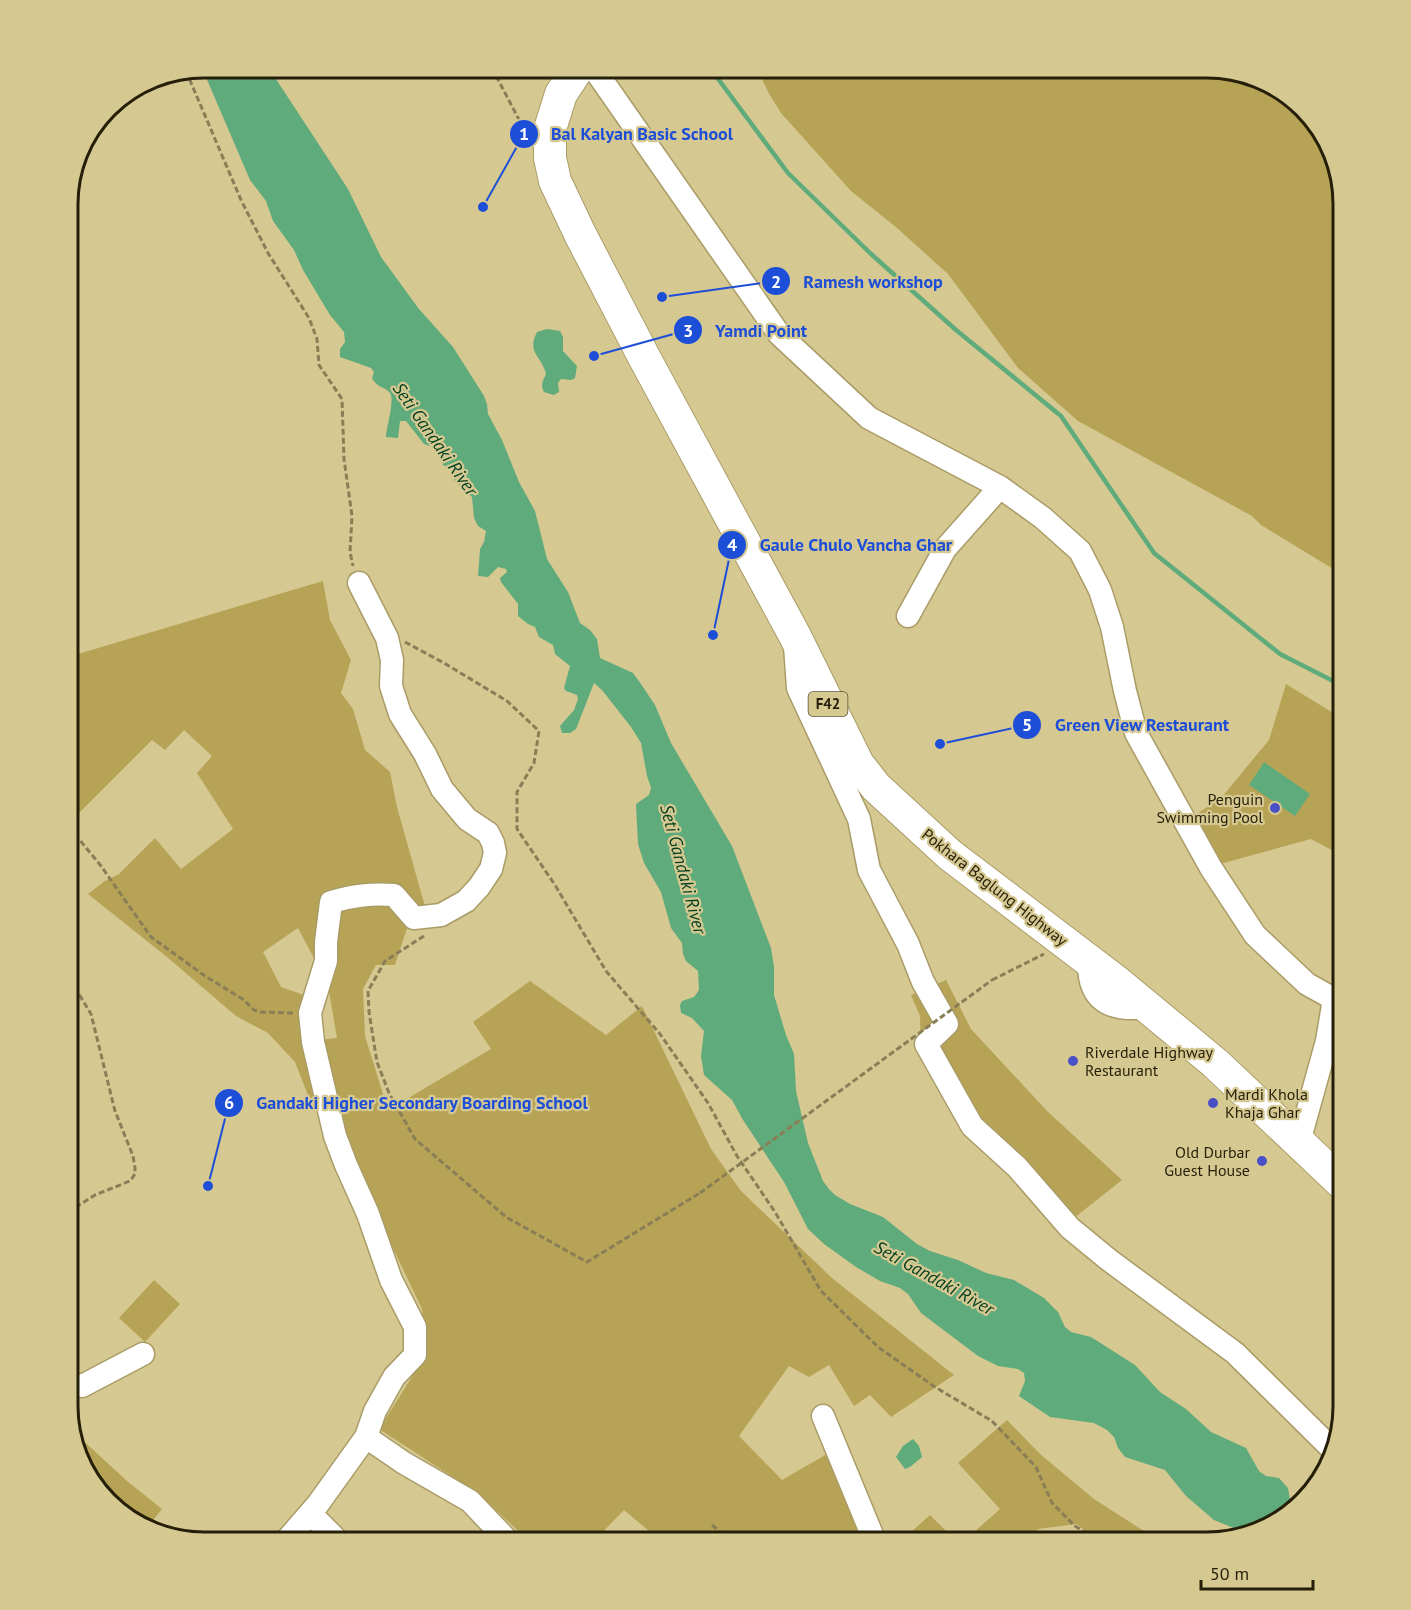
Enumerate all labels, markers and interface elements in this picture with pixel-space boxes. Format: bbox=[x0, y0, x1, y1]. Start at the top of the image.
callout: Bal Kalyan Basic School bbox=[509, 116, 746, 152]
text: 1 bbox=[519, 122, 529, 145]
text: Bal Kalyan Basic School bbox=[551, 122, 734, 145]
callout: Ramesh workshop bbox=[761, 263, 955, 299]
text: 2 bbox=[771, 270, 781, 293]
text: Ramesh workshop bbox=[803, 270, 943, 293]
callout: Yamdi Point bbox=[673, 312, 819, 348]
text: 3 bbox=[683, 319, 693, 342]
text: Yamdi Point bbox=[714, 319, 808, 342]
water label: Seti Gandaki River bbox=[388, 378, 484, 501]
callout: Gaule Chulo Vancha Ghar bbox=[717, 527, 964, 563]
text: 4 bbox=[727, 533, 737, 556]
text: Gaule Chulo Vancha Ghar bbox=[760, 533, 953, 556]
road number: F42 bbox=[808, 692, 848, 716]
callout: Green View Restaurant bbox=[1012, 707, 1241, 743]
text: 5 bbox=[1022, 713, 1032, 736]
text: Green View Restaurant bbox=[1055, 713, 1230, 736]
place label: Penguin Swimming Pool bbox=[1156, 789, 1263, 827]
marker: Penguin Swimming Pool bbox=[1268, 801, 1282, 815]
water label: Seti Gandaki River bbox=[655, 802, 712, 937]
street label: Pokhara Baglung Highway bbox=[918, 824, 1072, 950]
place label: Riverdale Highway Restaurant bbox=[1085, 1042, 1214, 1080]
marker: Riverdale Highway Restaurant bbox=[1066, 1054, 1080, 1068]
place label: Mardi Khola Khaja Ghar bbox=[1225, 1084, 1308, 1122]
callout: Gandaki Higher Secondary Boarding School bbox=[214, 1085, 600, 1121]
text: 6 bbox=[224, 1091, 234, 1114]
text: Gandaki Higher Secondary Boarding School bbox=[256, 1091, 588, 1114]
marker: Mardi Khola Khaja Ghar bbox=[1206, 1096, 1220, 1110]
place label: Old Durbar Guest House bbox=[1164, 1142, 1251, 1180]
marker: Old Durbar Guest House bbox=[1255, 1154, 1269, 1168]
water label: Seti Gandaki River bbox=[870, 1235, 999, 1320]
scale bar bbox=[1201, 1553, 1314, 1591]
text: 50 m bbox=[1210, 1562, 1249, 1585]

